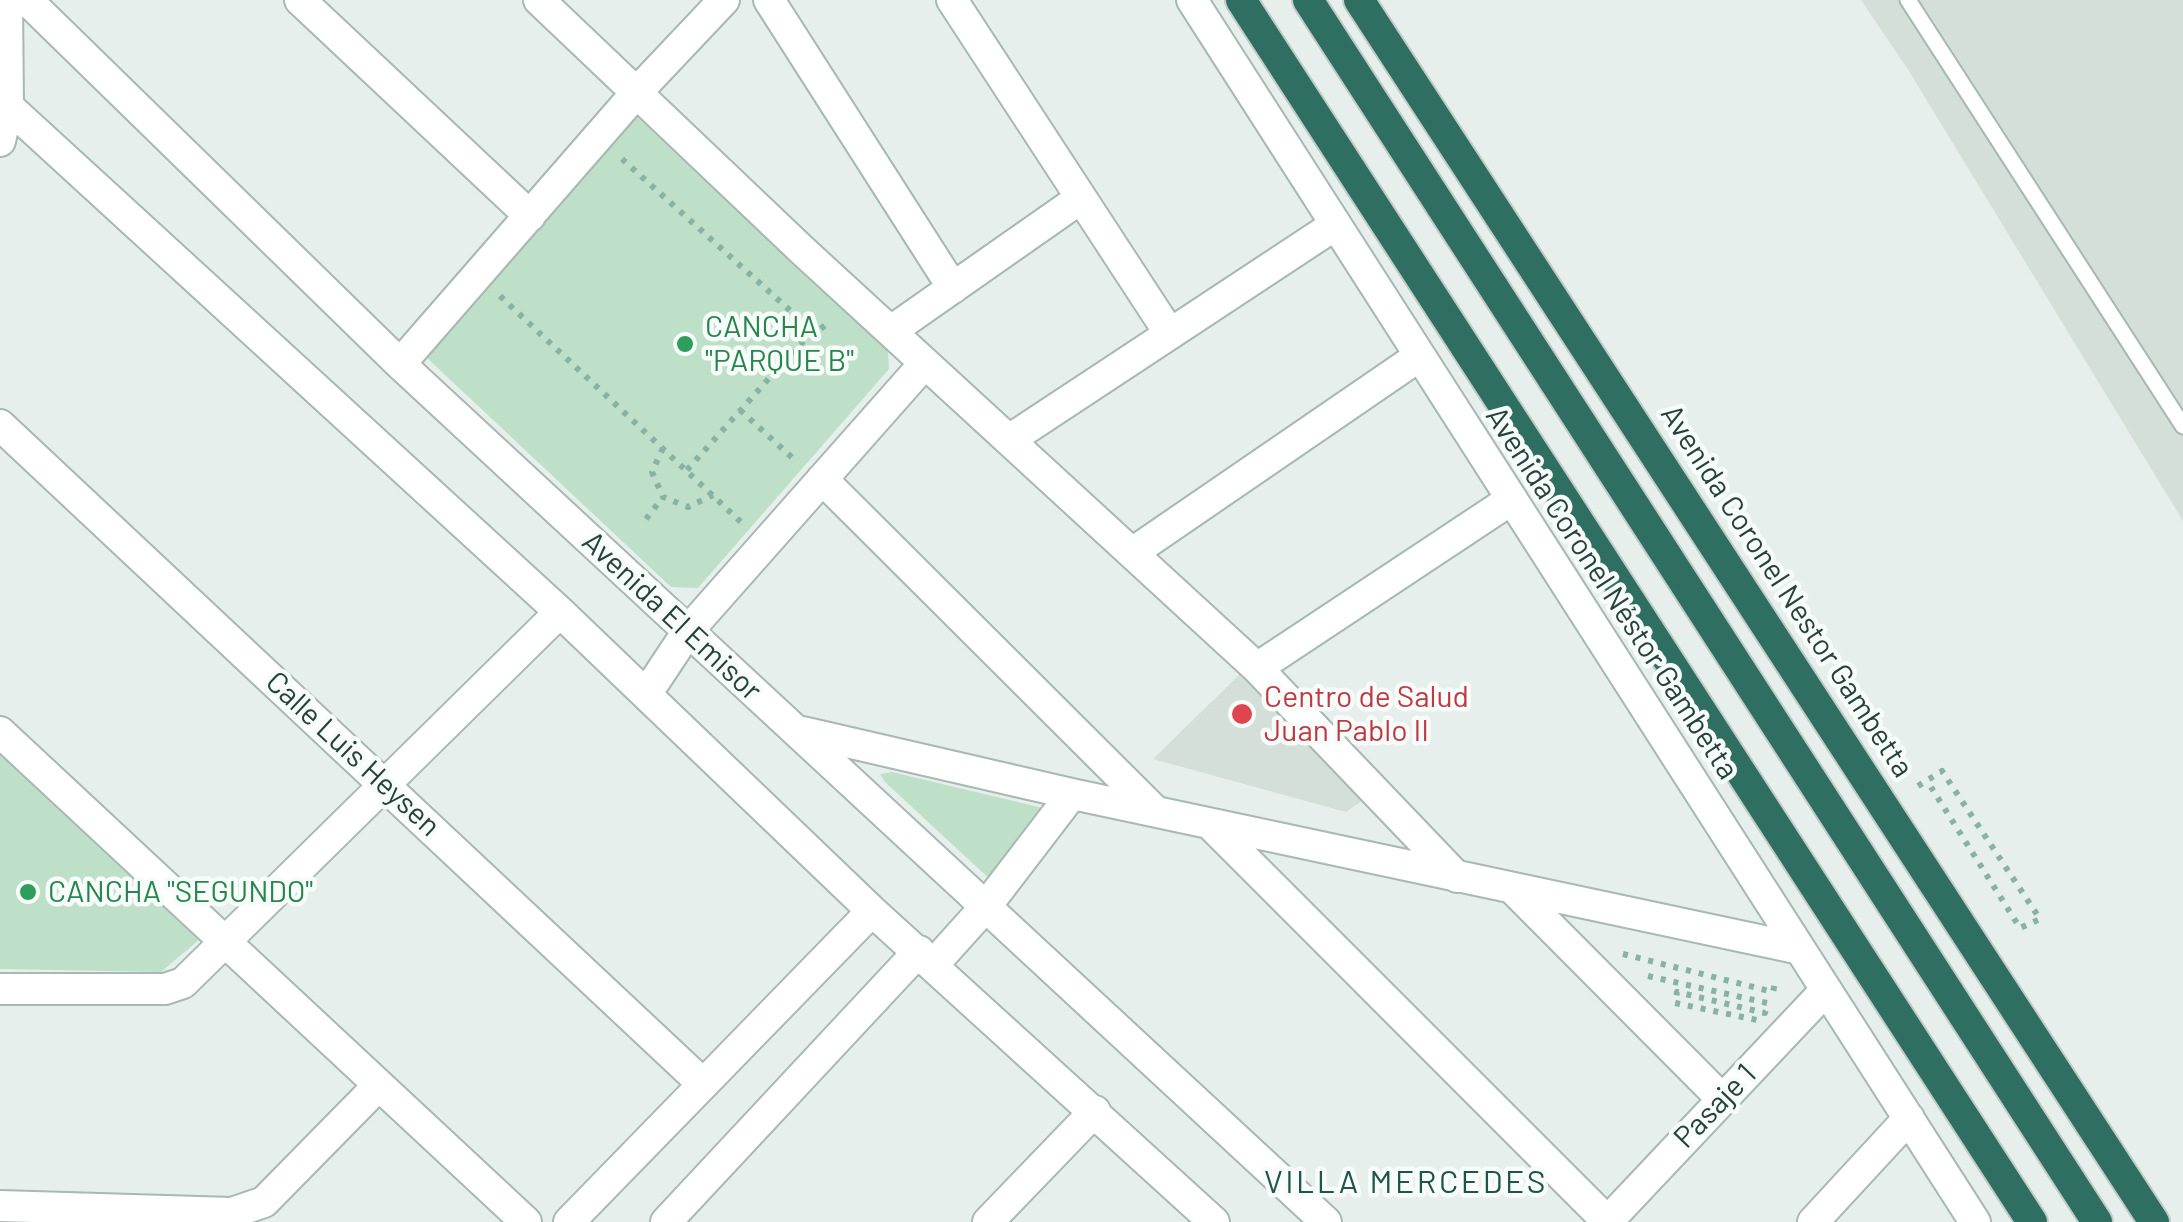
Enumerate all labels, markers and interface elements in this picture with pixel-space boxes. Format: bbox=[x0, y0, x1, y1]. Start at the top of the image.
place label: CANCHA "PARQUE B" bbox=[705, 309, 854, 380]
marker: CANCHA "PARQUE B" bbox=[674, 333, 696, 355]
street label: Avenida Coronel Nestor Gambetta bbox=[1653, 398, 1921, 784]
street label: Avenida Coronel Néstor Gambetta bbox=[1478, 400, 1746, 786]
street label: Avenida El Emisor bbox=[575, 524, 769, 708]
street label: Calle Luis Heysen bbox=[258, 664, 448, 844]
place label: Centro de Salud Juan Pablo II bbox=[1264, 679, 1469, 750]
marker: Centro de Salud Juan Pablo II bbox=[1229, 701, 1255, 727]
place label: CANCHA "SEGUNDO" bbox=[48, 874, 313, 910]
marker: CANCHA "SEGUNDO" bbox=[17, 881, 39, 903]
street label: Pasaje 1 bbox=[1666, 1057, 1764, 1155]
district label: VILLA MERCEDES bbox=[1264, 1163, 1548, 1201]

